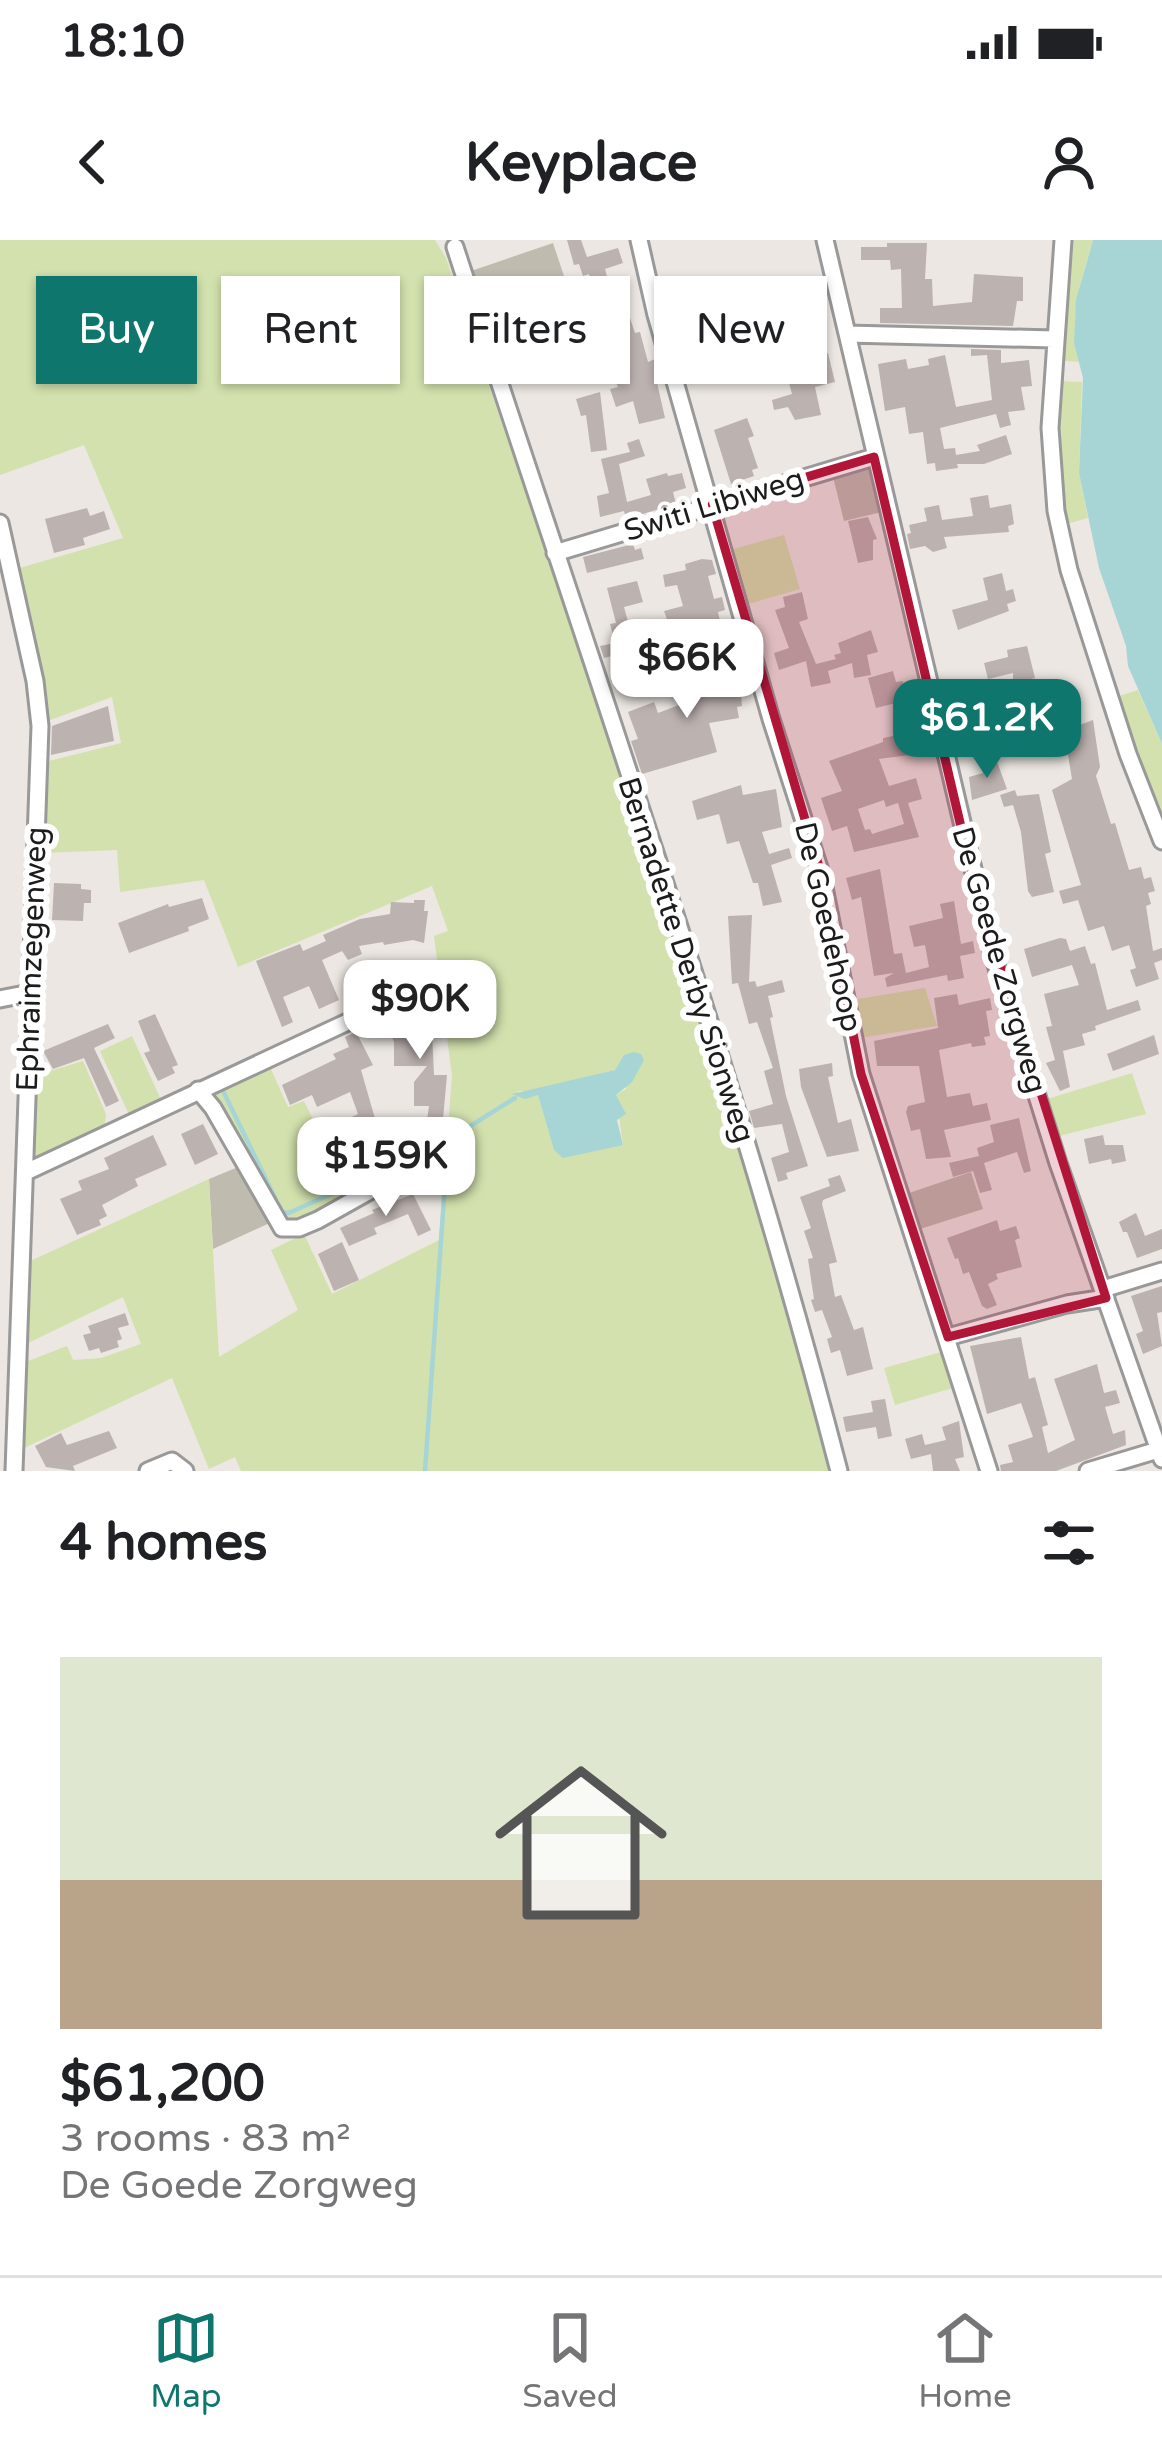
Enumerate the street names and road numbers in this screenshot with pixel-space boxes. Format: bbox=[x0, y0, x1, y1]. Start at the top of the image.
street label: Switi Libiweg bbox=[620, 460, 808, 550]
street label: Bernadette Derby Sionweg bbox=[609, 773, 763, 1147]
street label: De Goedehoop bbox=[786, 818, 870, 1036]
street label: De Goede Zorgweg bbox=[943, 823, 1055, 1097]
street label: Ephraimzegenweg bbox=[9, 826, 55, 1092]

